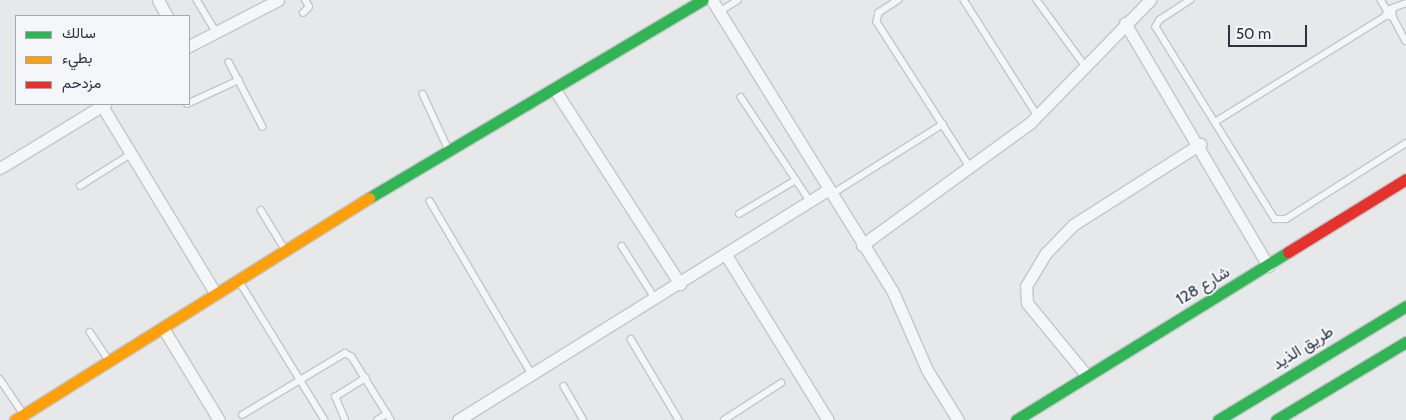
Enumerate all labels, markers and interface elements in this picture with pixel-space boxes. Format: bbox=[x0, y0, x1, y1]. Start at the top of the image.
legend bbox=[15, 15, 190, 105]
scale bar bbox=[1231, 15, 1310, 47]
text: سالك bbox=[62, 24, 96, 42]
text: 50 m bbox=[1236, 25, 1271, 43]
text: بطيء bbox=[62, 49, 92, 67]
text: مزدحم bbox=[62, 74, 101, 92]
street label: شارع 128 bbox=[1173, 263, 1233, 309]
street label: طريق الذيد bbox=[1269, 322, 1337, 374]

